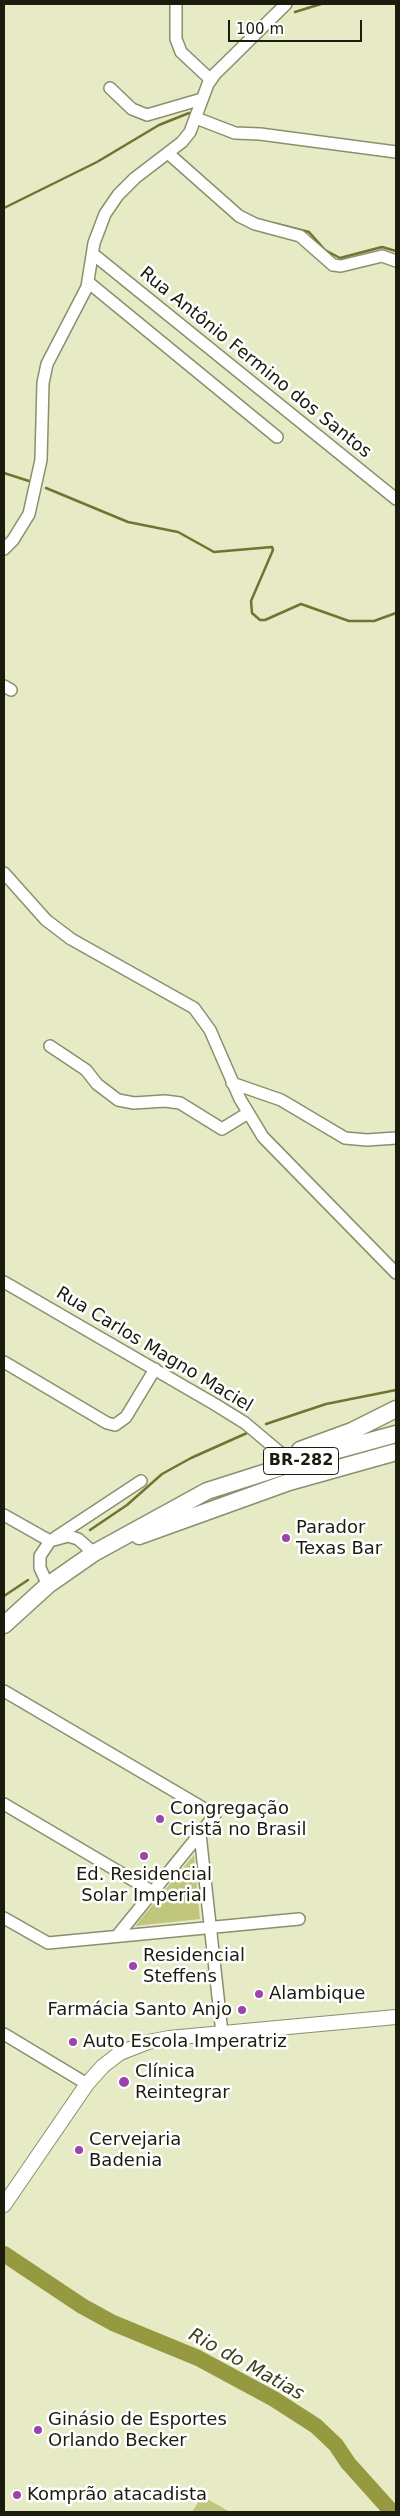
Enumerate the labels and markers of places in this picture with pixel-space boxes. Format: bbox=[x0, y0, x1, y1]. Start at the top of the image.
place label: Parador Texas Bar bbox=[296, 1517, 382, 1560]
marker: Parador Texas Bar bbox=[280, 1532, 292, 1544]
place label: Congregação Cristã no Brasil bbox=[170, 1798, 306, 1840]
marker: Congregação Cristã no Brasil bbox=[154, 1813, 166, 1825]
marker: Ed. Residencial Solar Imperial bbox=[138, 1850, 150, 1862]
place label: Ed. Residencial Solar Imperial bbox=[76, 1864, 212, 1906]
place label: Residencial Steffens bbox=[143, 1945, 245, 1988]
marker: Residencial Steffens bbox=[127, 1960, 139, 1972]
place label: Alambique bbox=[269, 1983, 365, 2005]
marker: Alambique bbox=[253, 1988, 265, 2000]
place label: Farmácia Santo Anjo bbox=[48, 1999, 232, 2021]
marker: Farmácia Santo Anjo bbox=[236, 2004, 248, 2016]
place label: Auto Escola Imperatriz bbox=[83, 2031, 287, 2053]
marker: Auto Escola Imperatriz bbox=[67, 2036, 79, 2048]
place label: Clínica Reintegrar bbox=[135, 2061, 230, 2104]
marker: Clínica Reintegrar bbox=[117, 2075, 131, 2089]
place label: Cervejaria Badenia bbox=[89, 2129, 181, 2172]
marker: Cervejaria Badenia bbox=[73, 2144, 85, 2156]
place label: Ginásio de Esportes Orlando Becker bbox=[48, 2409, 227, 2452]
marker: Ginásio de Esportes Orlando Becker bbox=[32, 2424, 44, 2436]
place label: Komprão atacadista bbox=[27, 2484, 207, 2506]
marker: Komprão atacadista bbox=[11, 2489, 23, 2501]

